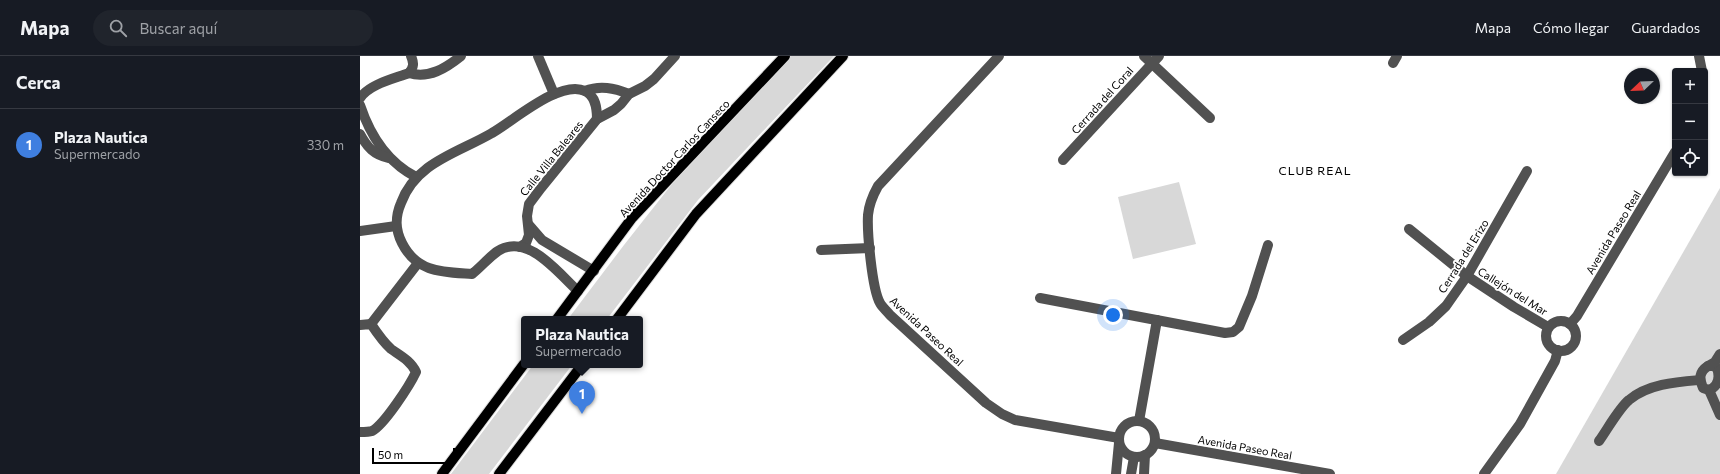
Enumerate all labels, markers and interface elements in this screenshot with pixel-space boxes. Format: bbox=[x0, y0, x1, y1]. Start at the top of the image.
search box bbox=[93, 10, 373, 46]
text: Mapa bbox=[20, 16, 69, 39]
icon: search bbox=[107, 17, 129, 39]
text: Buscar aquí bbox=[139, 19, 217, 37]
text: Mapa bbox=[1475, 19, 1511, 36]
text: Cómo llegar bbox=[1533, 19, 1609, 36]
text: Guardados bbox=[1631, 19, 1700, 36]
street label: Cerrada del Coral bbox=[1068, 64, 1136, 136]
north arrow bbox=[1624, 68, 1660, 104]
map controls bbox=[1672, 68, 1708, 176]
button: + bbox=[1672, 68, 1708, 104]
text: Cerca bbox=[16, 72, 61, 93]
street label: Avenida Doctor Carlos Canseco bbox=[616, 96, 732, 219]
button: − bbox=[1672, 104, 1708, 140]
street label: Calle Villa Baleares bbox=[517, 118, 585, 198]
text: Plaza Nautica bbox=[54, 128, 148, 146]
text: 1 bbox=[26, 137, 32, 153]
text: 330 m bbox=[307, 137, 344, 153]
button: locate bbox=[1672, 140, 1708, 176]
text: Supermercado bbox=[54, 146, 140, 162]
district label: CLUB REAL bbox=[1278, 163, 1352, 177]
street label: Avenida Paseo Real bbox=[1583, 188, 1643, 276]
street label: Cerrada del Erizo bbox=[1435, 216, 1491, 295]
street label: Callejón del Mar bbox=[1476, 264, 1551, 318]
street label: Avenida Paseo Real bbox=[888, 294, 966, 368]
your location bbox=[1103, 305, 1123, 325]
popup bbox=[521, 316, 643, 368]
text: Plaza Nautica bbox=[535, 325, 629, 343]
text: Supermercado bbox=[535, 343, 621, 359]
pin: 1 bbox=[569, 381, 595, 414]
street label: Avenida Paseo Real bbox=[1197, 432, 1293, 462]
scale bar bbox=[372, 446, 455, 465]
text: 50 m bbox=[378, 448, 403, 461]

